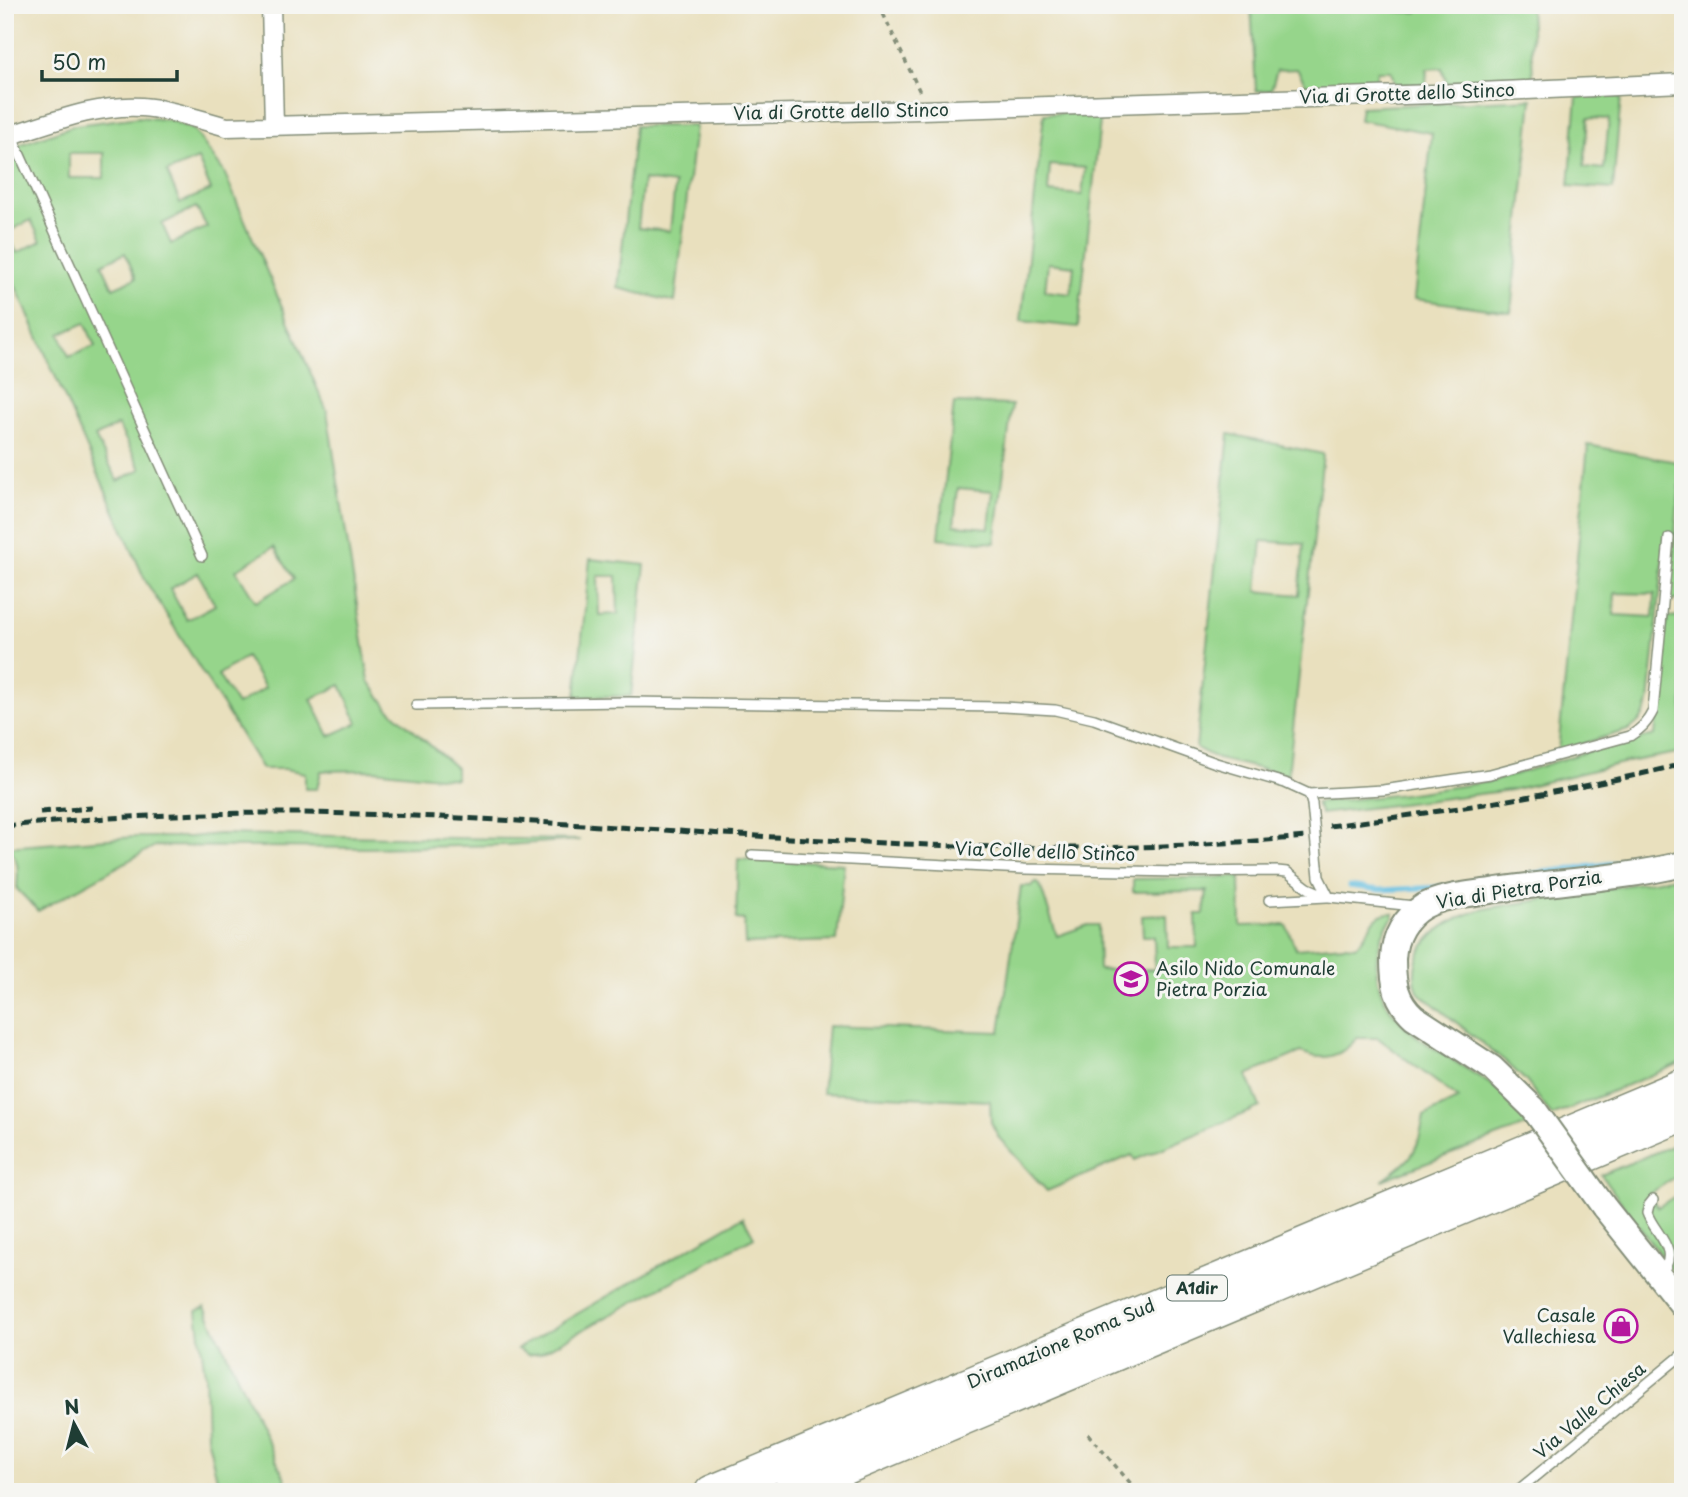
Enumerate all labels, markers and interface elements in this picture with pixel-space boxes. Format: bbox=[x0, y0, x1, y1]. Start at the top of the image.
scale bar bbox=[42, 38, 177, 82]
text: 50 m bbox=[52, 45, 106, 77]
street label: Via di Grotte dello Stinco bbox=[1299, 75, 1515, 110]
street label: Via di Grotte dello Stinco bbox=[733, 95, 949, 126]
street label: Via Colle dello Stinco bbox=[954, 834, 1136, 867]
street label: Via di Pietra Porzia bbox=[1434, 862, 1603, 915]
place label: Asilo Nido Comunale Pietra Porzia bbox=[1156, 954, 1335, 1002]
school or university icon: Asilo Nido Comunale Pietra Porzia bbox=[1112, 960, 1150, 998]
road number: A1dir bbox=[1167, 1276, 1227, 1300]
street label: Diramazione Roma Sud bbox=[962, 1291, 1159, 1394]
place label: Casale Vallechiesa bbox=[1503, 1301, 1597, 1349]
shop icon: Casale Vallechiesa bbox=[1602, 1307, 1640, 1345]
street label: Via Valle Chiesa bbox=[1527, 1354, 1652, 1465]
north arrow bbox=[38, 1388, 108, 1458]
text: N bbox=[63, 1391, 81, 1421]

